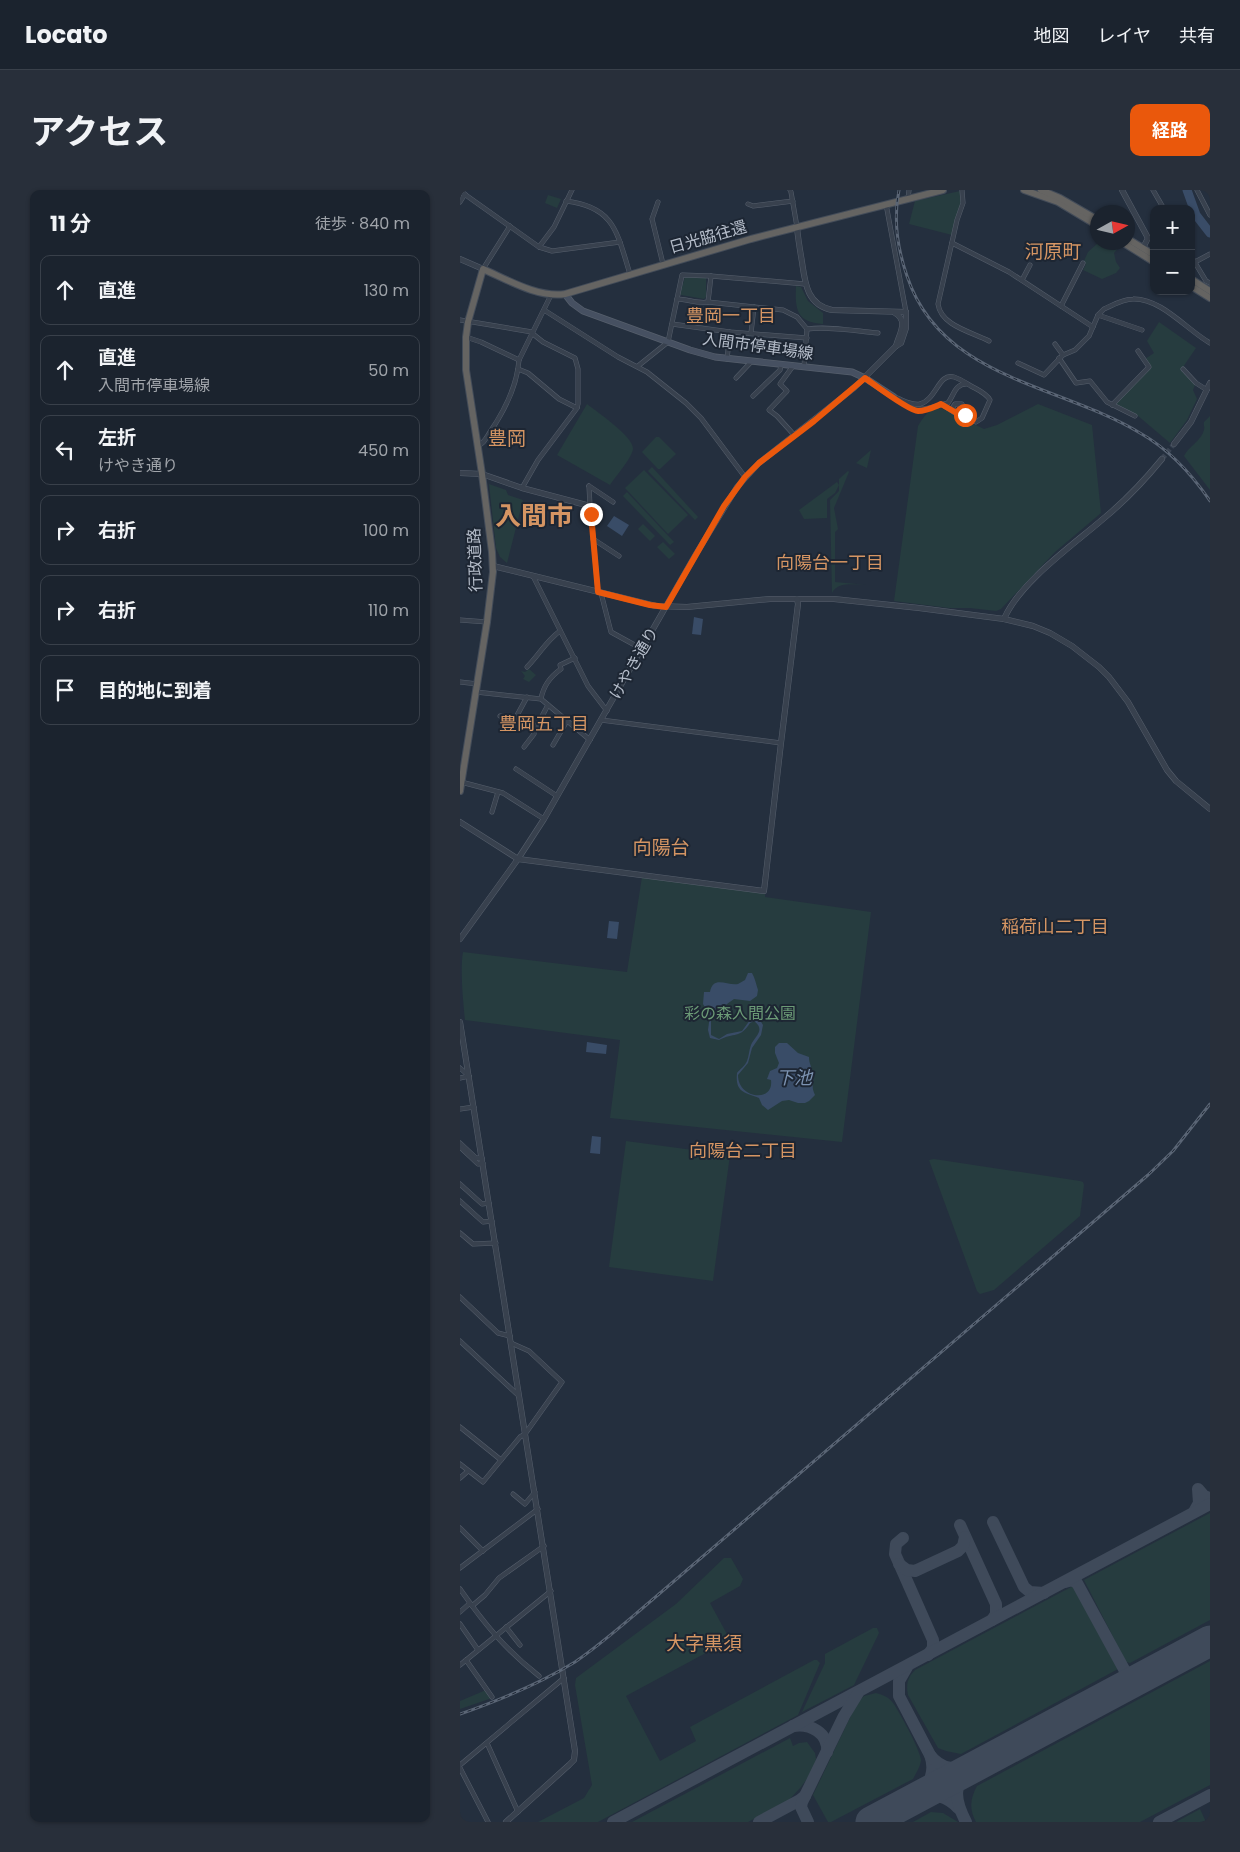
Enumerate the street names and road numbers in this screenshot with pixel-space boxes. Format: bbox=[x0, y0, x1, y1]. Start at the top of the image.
street label: 日光脇往還 bbox=[666, 215, 750, 259]
street label: 入間市停車場線 bbox=[701, 327, 815, 365]
street label: 行政道路 bbox=[462, 528, 488, 592]
street label: けやき通り bbox=[604, 623, 664, 703]

